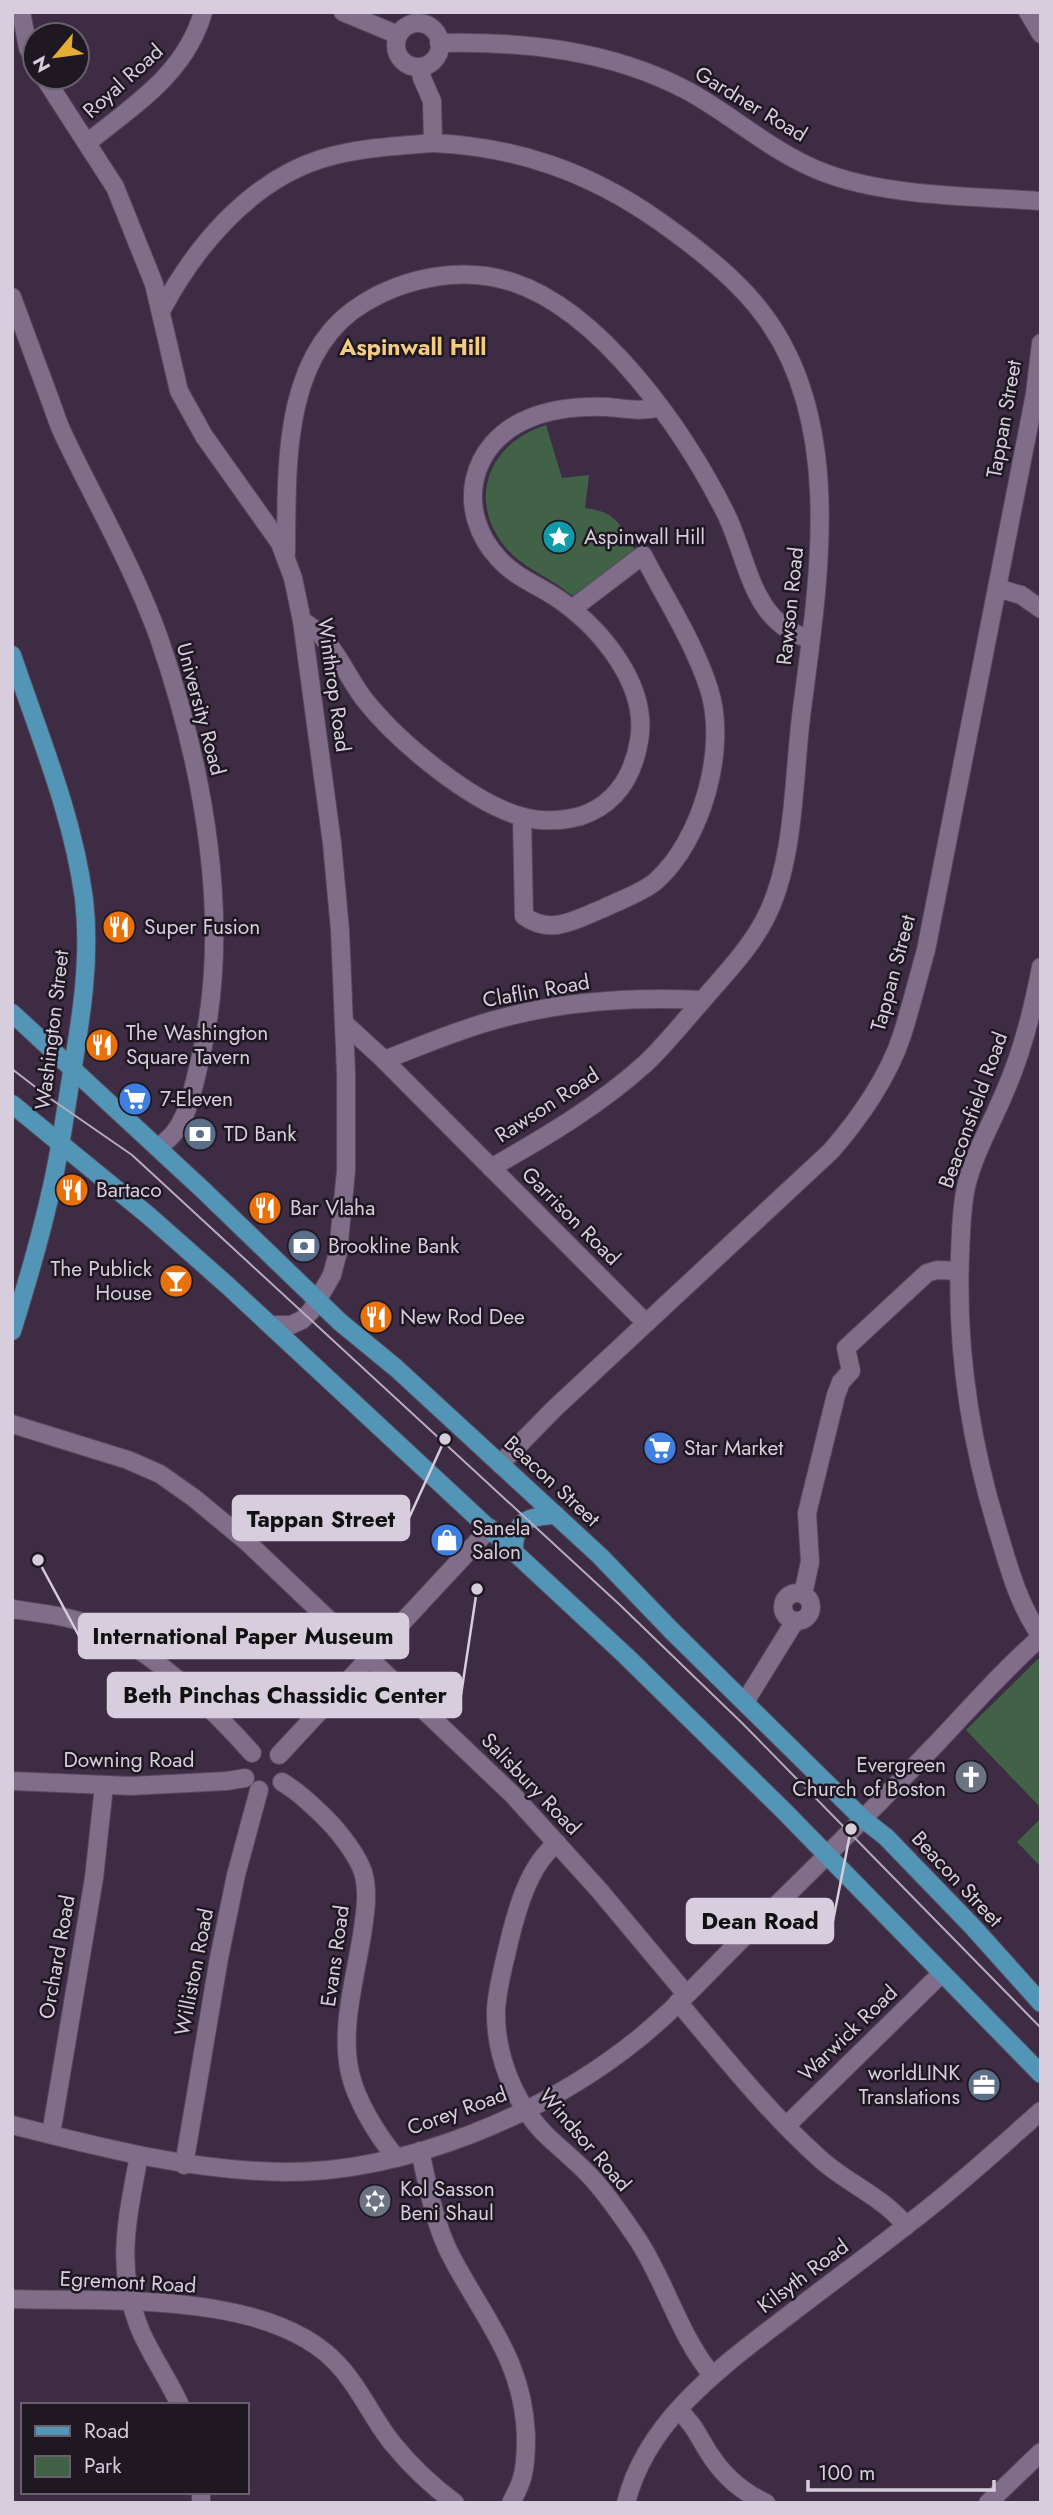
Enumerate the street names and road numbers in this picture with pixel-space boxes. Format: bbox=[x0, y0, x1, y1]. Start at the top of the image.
street label: Royal Road bbox=[76, 37, 170, 125]
street label: Gardner Road bbox=[689, 59, 813, 149]
street label: Tappan Street bbox=[979, 358, 1029, 480]
street label: Rawson Road bbox=[769, 545, 811, 667]
street label: Winthrop Road bbox=[310, 616, 358, 754]
street label: University Road bbox=[169, 639, 233, 779]
street label: Tappan Street bbox=[863, 912, 923, 1034]
street label: Washington Street bbox=[27, 948, 77, 1112]
street label: Claflin Road bbox=[480, 967, 592, 1015]
street label: Beaconsfield Road bbox=[931, 1028, 1015, 1192]
street label: Rawson Road bbox=[489, 1060, 605, 1150]
street label: Garrison Road bbox=[515, 1160, 627, 1272]
street label: Beacon Street bbox=[497, 1429, 607, 1533]
street label: Salisbury Road bbox=[474, 1726, 588, 1842]
street label: Downing Road bbox=[64, 1745, 194, 1775]
street label: Beacon Street bbox=[905, 1824, 1009, 1934]
street label: Orchard Road bbox=[31, 1893, 83, 2021]
street label: Evans Road bbox=[313, 1903, 357, 2009]
street label: Williston Road bbox=[167, 1906, 221, 2038]
street label: Warwick Road bbox=[792, 1978, 904, 2088]
street label: Corey Road bbox=[403, 2079, 511, 2143]
street label: Windsor Road bbox=[532, 2082, 638, 2198]
street label: Kilsyth Road bbox=[751, 2232, 855, 2320]
street label: Egremont Road bbox=[59, 2263, 197, 2301]

